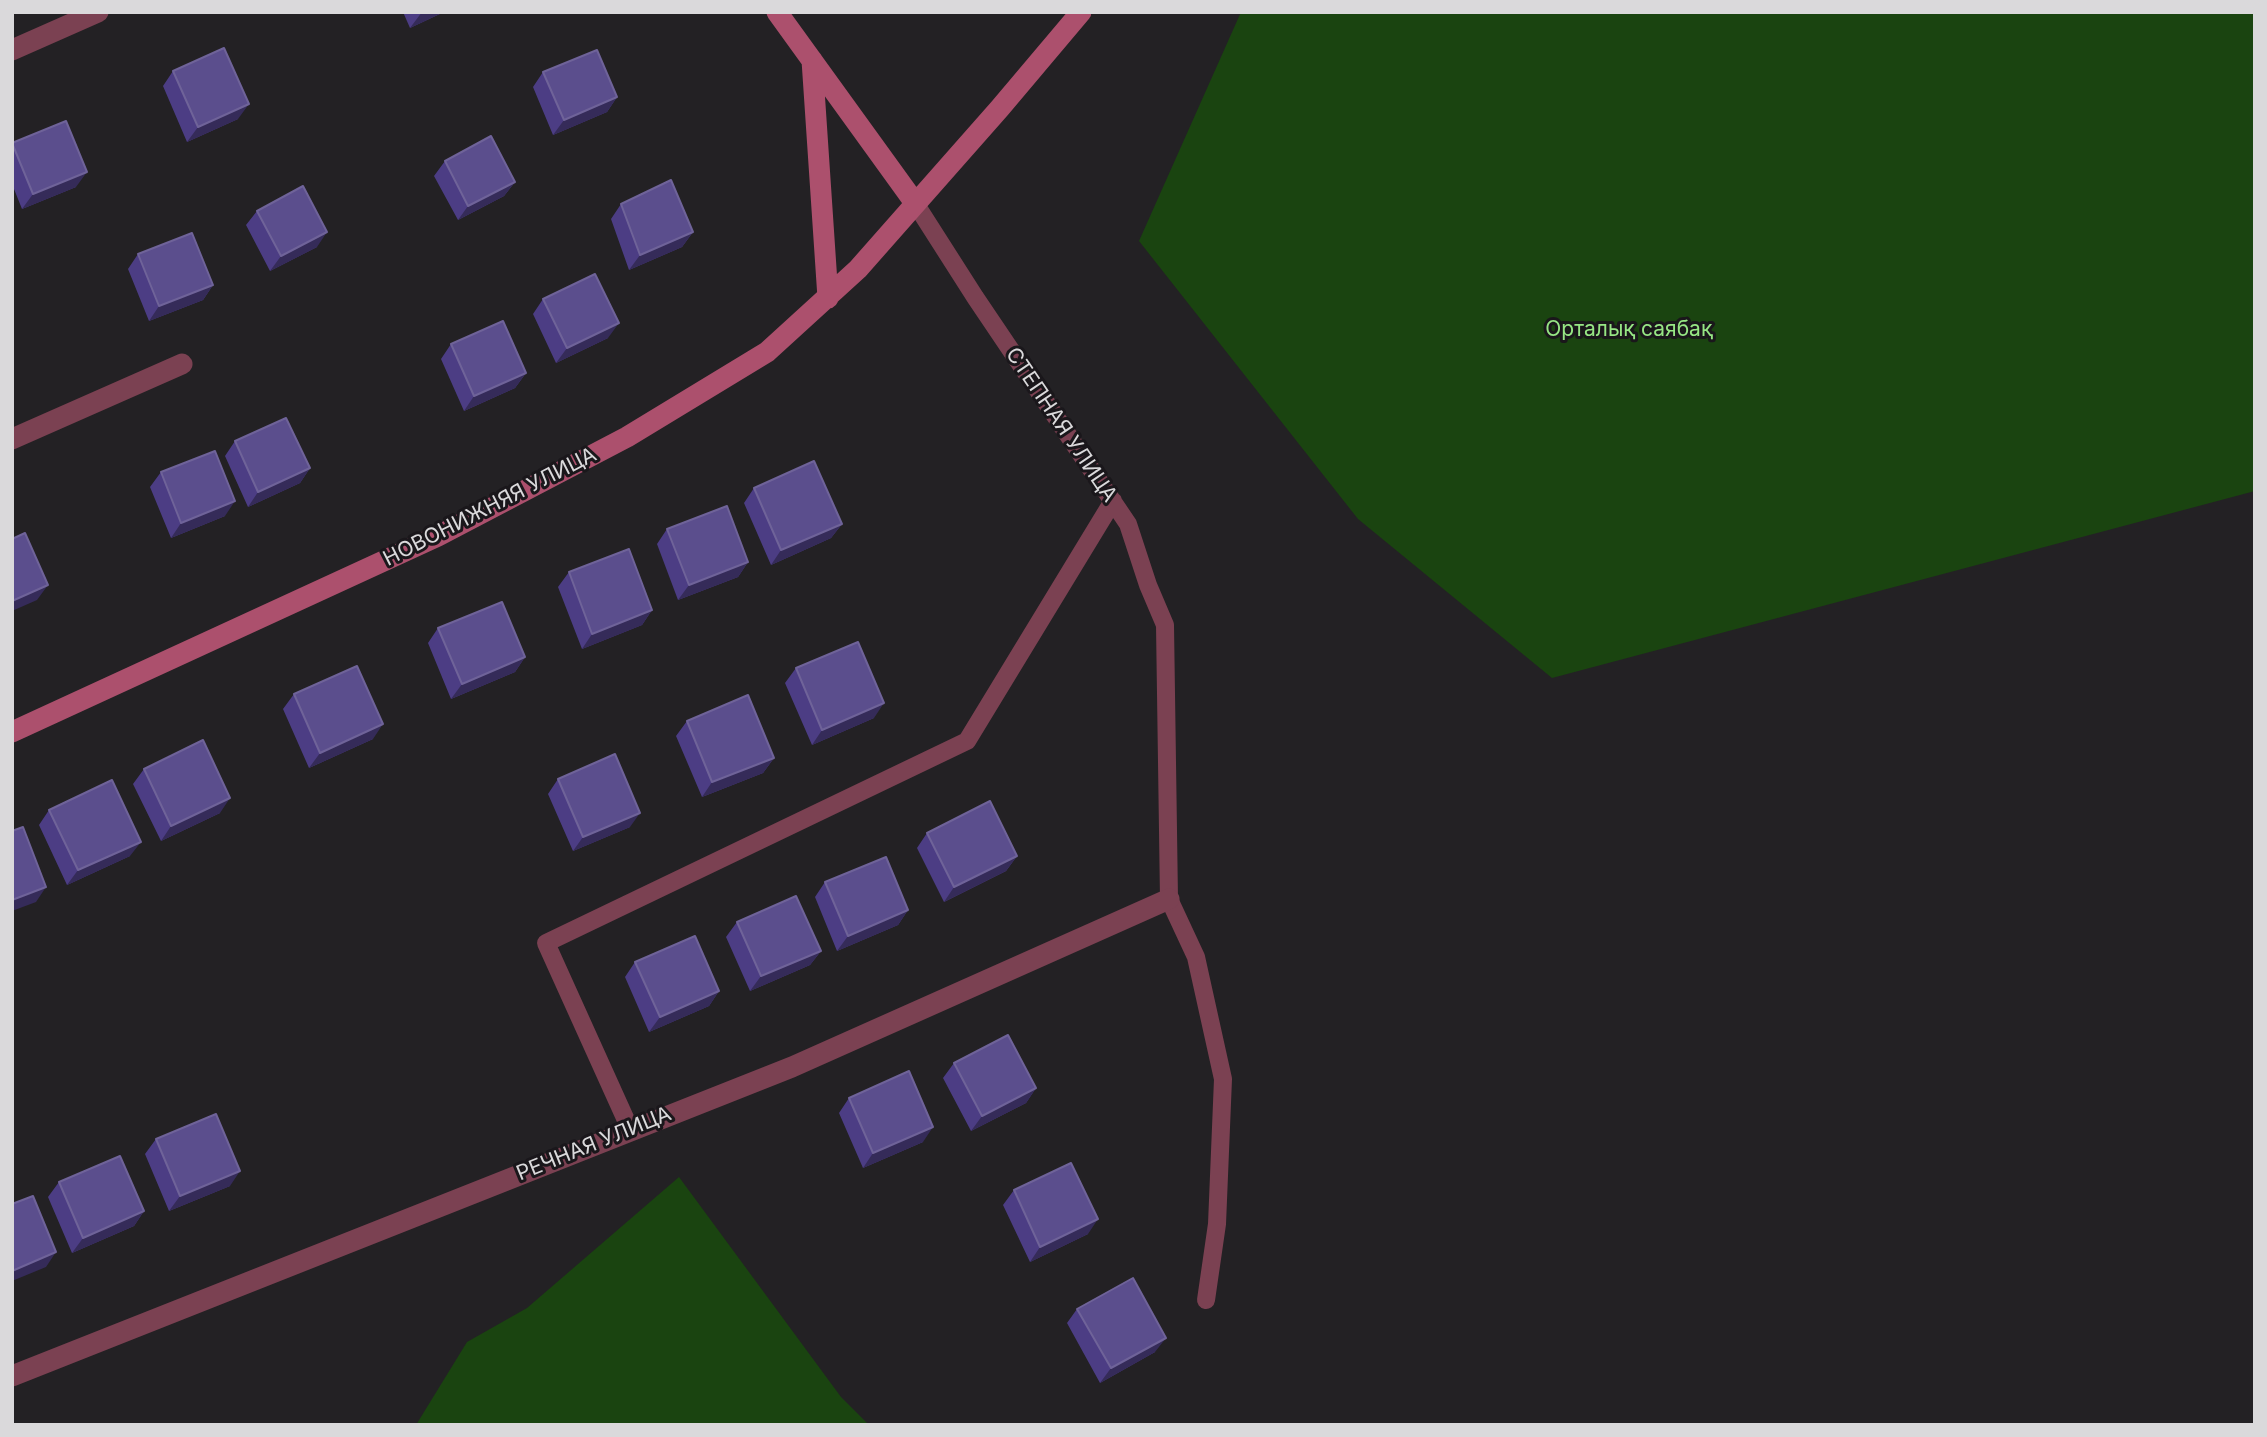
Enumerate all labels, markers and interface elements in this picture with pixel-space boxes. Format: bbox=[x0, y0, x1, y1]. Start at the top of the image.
park label: Орталық саябақ bbox=[1545, 317, 1713, 343]
street label: СТЕПНАЯ УЛИЦА bbox=[1000, 343, 1122, 507]
street label: НОВОНИЖНЯЯ УЛИЦА bbox=[379, 442, 601, 572]
street label: РЕЧНАЯ УЛИЦА bbox=[513, 1101, 675, 1187]

